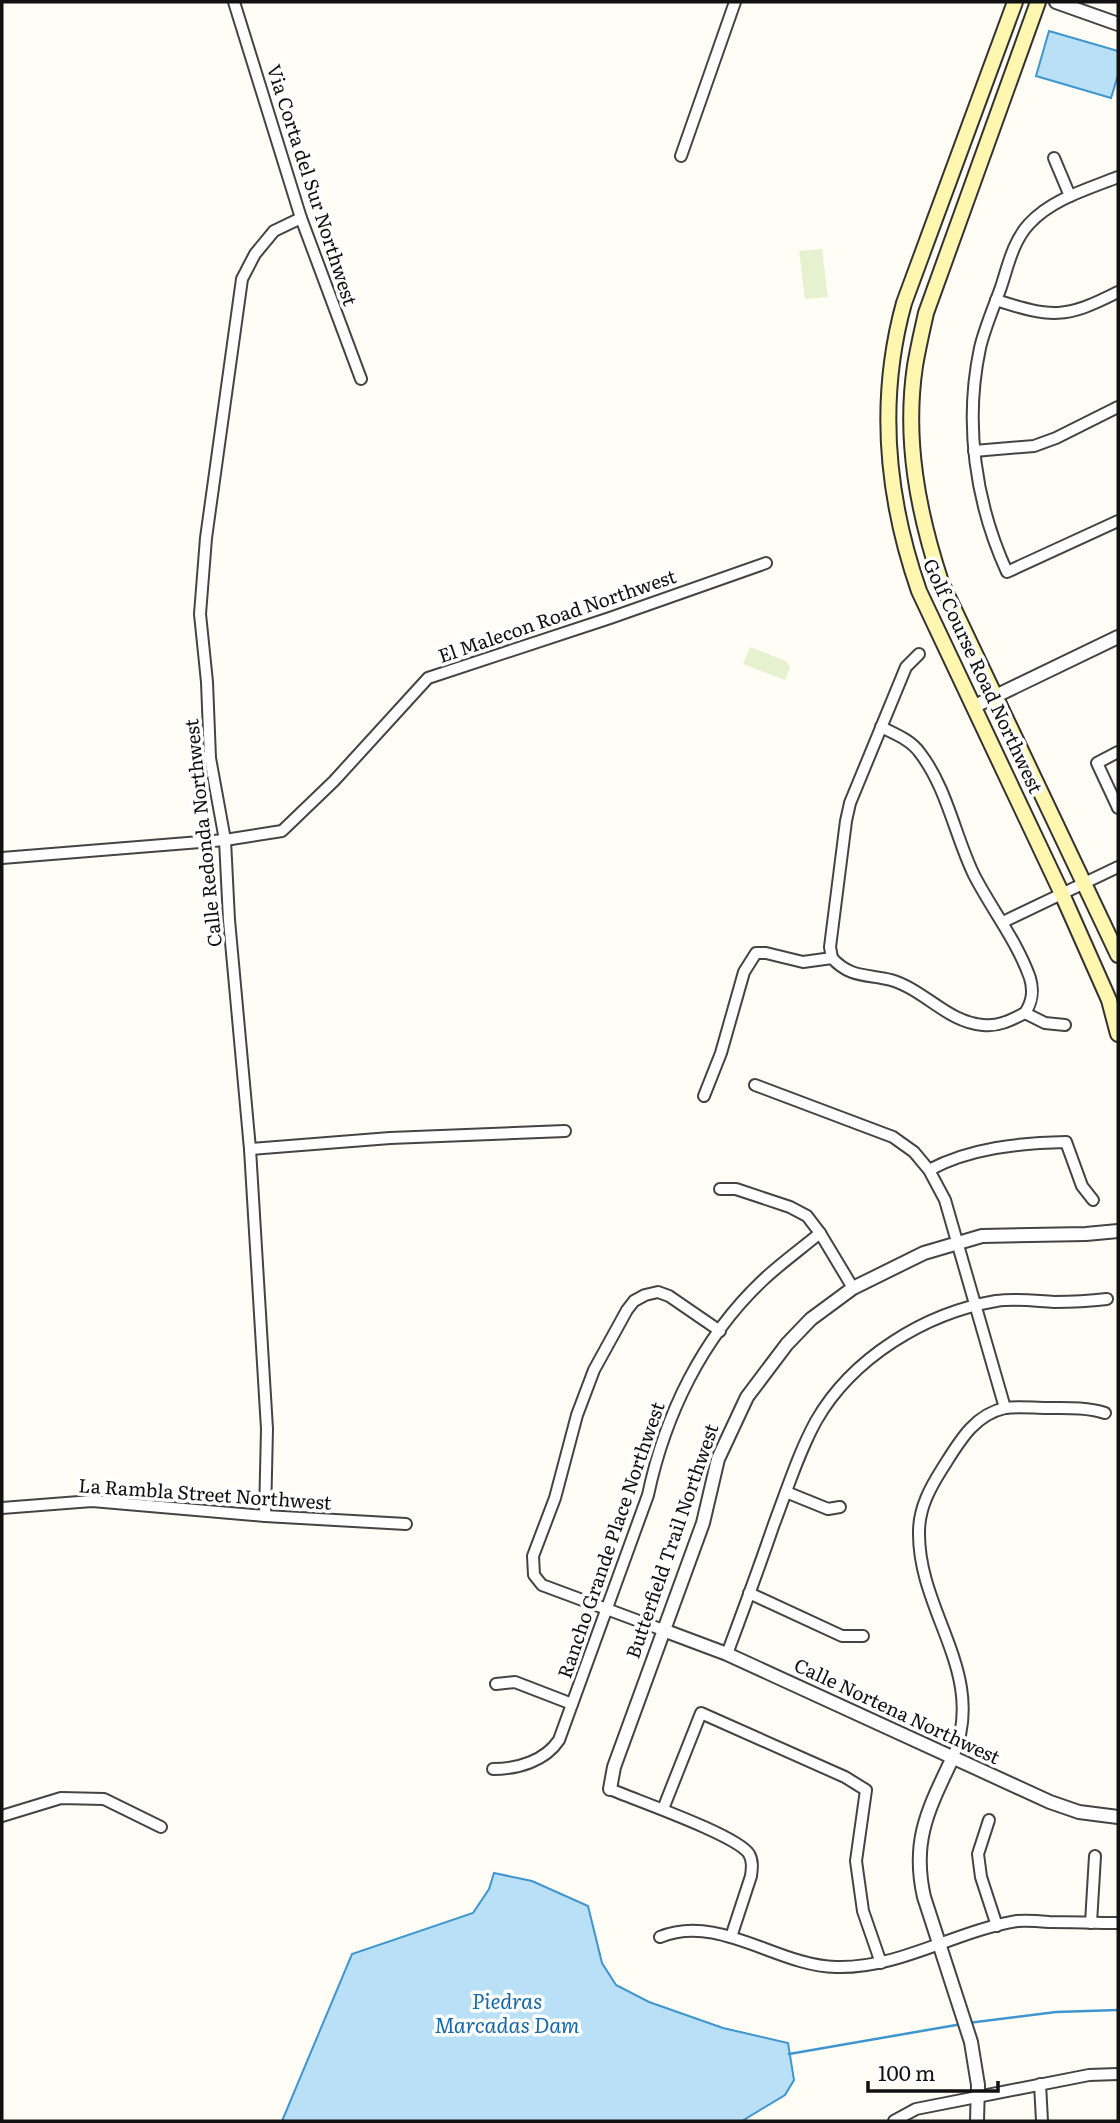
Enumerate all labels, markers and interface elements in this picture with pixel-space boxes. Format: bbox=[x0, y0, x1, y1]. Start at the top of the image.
street label: Via Corta del Sur Northwest bbox=[261, 60, 365, 309]
street label: Golf Course Road Northwest bbox=[917, 554, 1051, 798]
street label: El Malecon Road Northwest bbox=[434, 561, 680, 669]
street label: Calle Redonda Northwest bbox=[176, 717, 228, 949]
street label: Rancho Grande Place Northwest bbox=[549, 1397, 671, 1682]
street label: Butterfield Trail Northwest bbox=[618, 1419, 725, 1662]
street label: La Rambla Street Northwest bbox=[78, 1470, 333, 1516]
street label: Calle Nortena Northwest bbox=[790, 1650, 1005, 1770]
water label: Piedras Marcadas Dam bbox=[434, 1984, 580, 2039]
scale bar bbox=[868, 2050, 998, 2094]
text: 100 m bbox=[878, 2056, 935, 2087]

